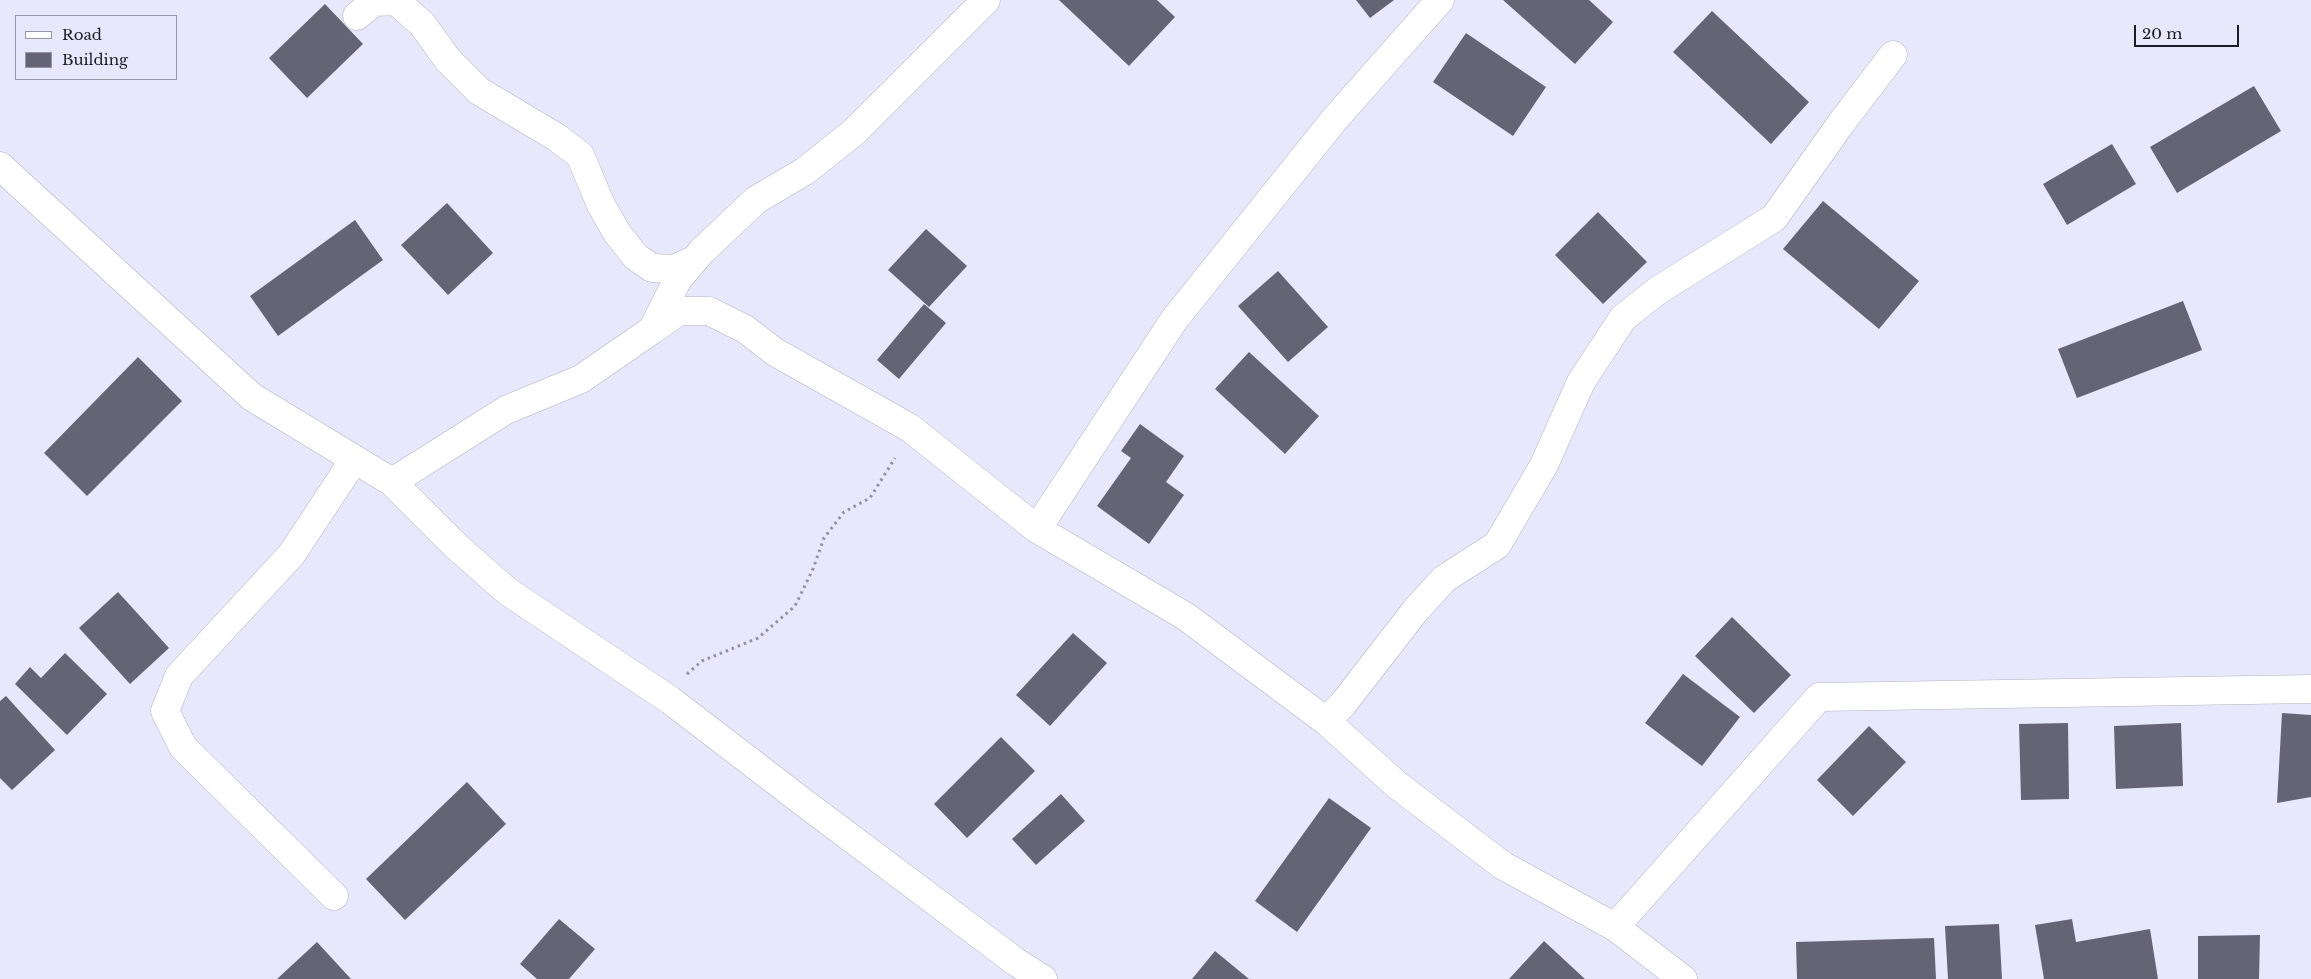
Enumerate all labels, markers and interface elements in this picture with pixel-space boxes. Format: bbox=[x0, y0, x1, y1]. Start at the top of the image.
legend bbox=[15, 15, 178, 80]
scale bar bbox=[2136, 15, 2241, 47]
text: 20 m bbox=[2142, 24, 2182, 43]
text: Road bbox=[62, 25, 102, 44]
text: Building bbox=[62, 50, 128, 69]

